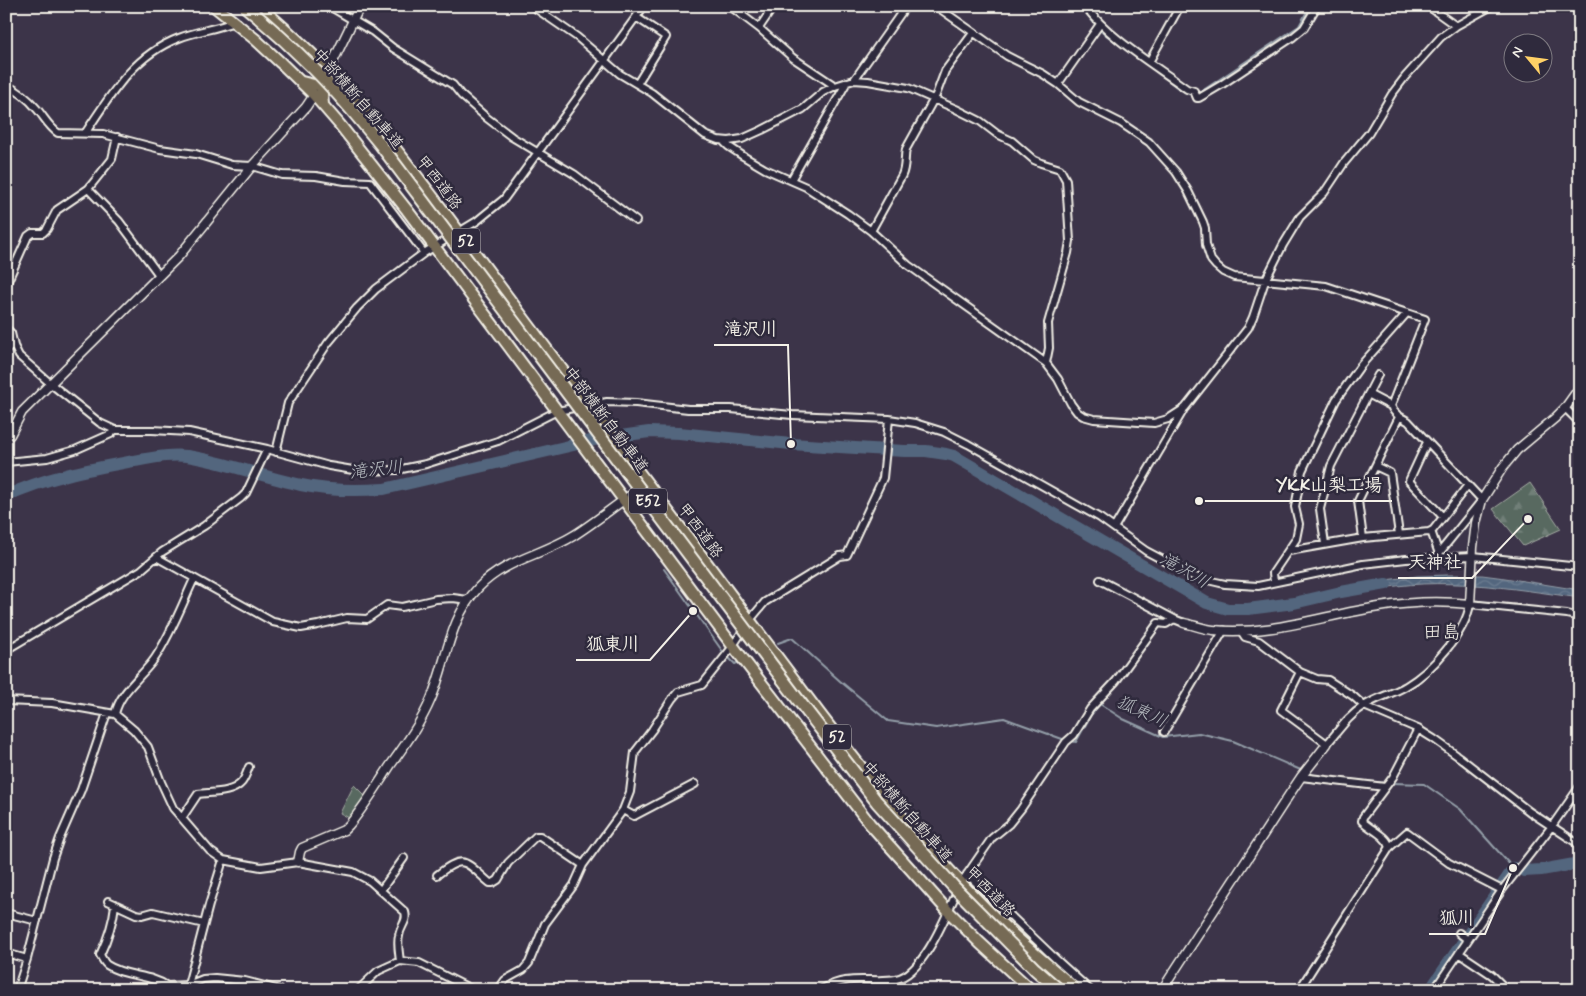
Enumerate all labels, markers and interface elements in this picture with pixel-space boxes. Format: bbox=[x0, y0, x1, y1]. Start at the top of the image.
north arrow bbox=[1504, 32, 1554, 82]
street label: 中部横断自動車道 bbox=[308, 44, 408, 154]
text: N bbox=[1507, 44, 1528, 61]
street label: 甲西道路 bbox=[411, 151, 467, 215]
road number: 52 bbox=[452, 228, 480, 254]
callout: 滝沢川 bbox=[714, 312, 788, 345]
text: 滝沢川 bbox=[724, 318, 778, 342]
street label: 中部横断自動車道 bbox=[559, 362, 653, 477]
water label: 滝沢川 bbox=[348, 455, 404, 485]
callout: YKK山梨工場 bbox=[1266, 468, 1392, 501]
text: YKK山梨工場 bbox=[1276, 474, 1382, 498]
road number: E52 bbox=[629, 488, 667, 514]
street label: 甲西道路 bbox=[672, 499, 727, 563]
callout: 天神社 bbox=[1398, 545, 1472, 578]
water label: 滝沢川 bbox=[1155, 547, 1214, 595]
text: 天神社 bbox=[1408, 551, 1462, 575]
district label: 田島 bbox=[1423, 620, 1461, 645]
callout: 狐東川 bbox=[576, 627, 650, 660]
text: 狐東川 bbox=[586, 633, 640, 657]
water label: 狐東川 bbox=[1112, 690, 1171, 734]
road number: 52 bbox=[823, 724, 851, 750]
street label: 中部横断自動車道 bbox=[857, 757, 957, 867]
street label: 甲西道路 bbox=[960, 862, 1020, 922]
callout: 狐川 bbox=[1429, 901, 1485, 934]
text: 狐川 bbox=[1439, 907, 1475, 931]

